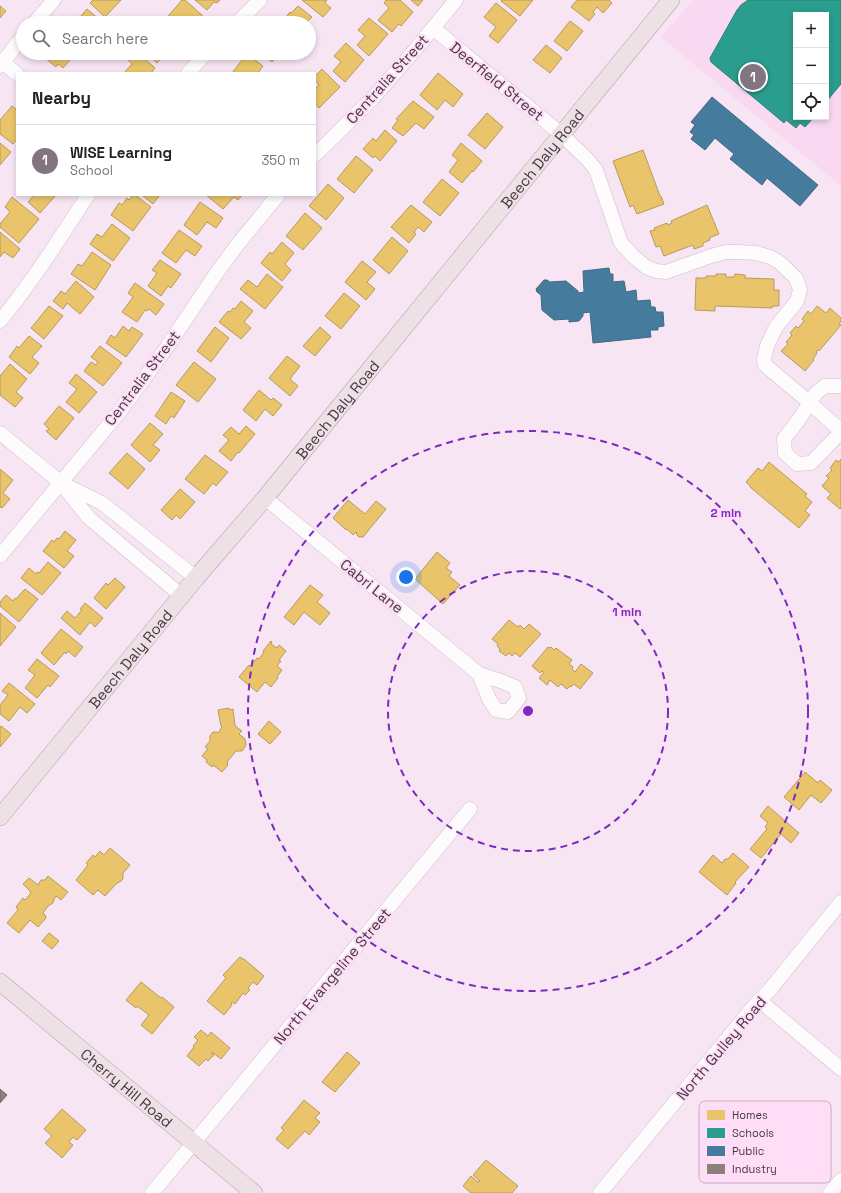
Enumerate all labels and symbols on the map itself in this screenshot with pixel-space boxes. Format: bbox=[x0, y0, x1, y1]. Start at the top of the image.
street label: Centralia Street bbox=[342, 30, 432, 128]
street label: Deerfield Street bbox=[446, 37, 548, 125]
pin: 1 bbox=[740, 62, 766, 92]
street label: Beech Daly Road bbox=[496, 105, 588, 212]
street label: Centralia Street bbox=[100, 327, 184, 429]
street label: Beech Daly Road bbox=[291, 356, 383, 463]
text: 2 min bbox=[710, 505, 742, 521]
street label: Cabri Lane bbox=[336, 555, 408, 617]
your location bbox=[396, 567, 416, 587]
text: 1 min bbox=[612, 604, 642, 620]
street label: Beech Daly Road bbox=[84, 605, 176, 712]
centre of rings bbox=[521, 704, 535, 718]
street label: North Evangeline Street bbox=[269, 904, 395, 1048]
street label: North Gulley Road bbox=[672, 992, 770, 1104]
street label: Cherry Hill Road bbox=[77, 1044, 177, 1131]
legend bbox=[699, 1101, 831, 1183]
text: Homes bbox=[732, 1108, 768, 1122]
text: Schools bbox=[732, 1126, 774, 1140]
text: Public bbox=[732, 1144, 764, 1158]
text: Industry bbox=[732, 1162, 777, 1176]

